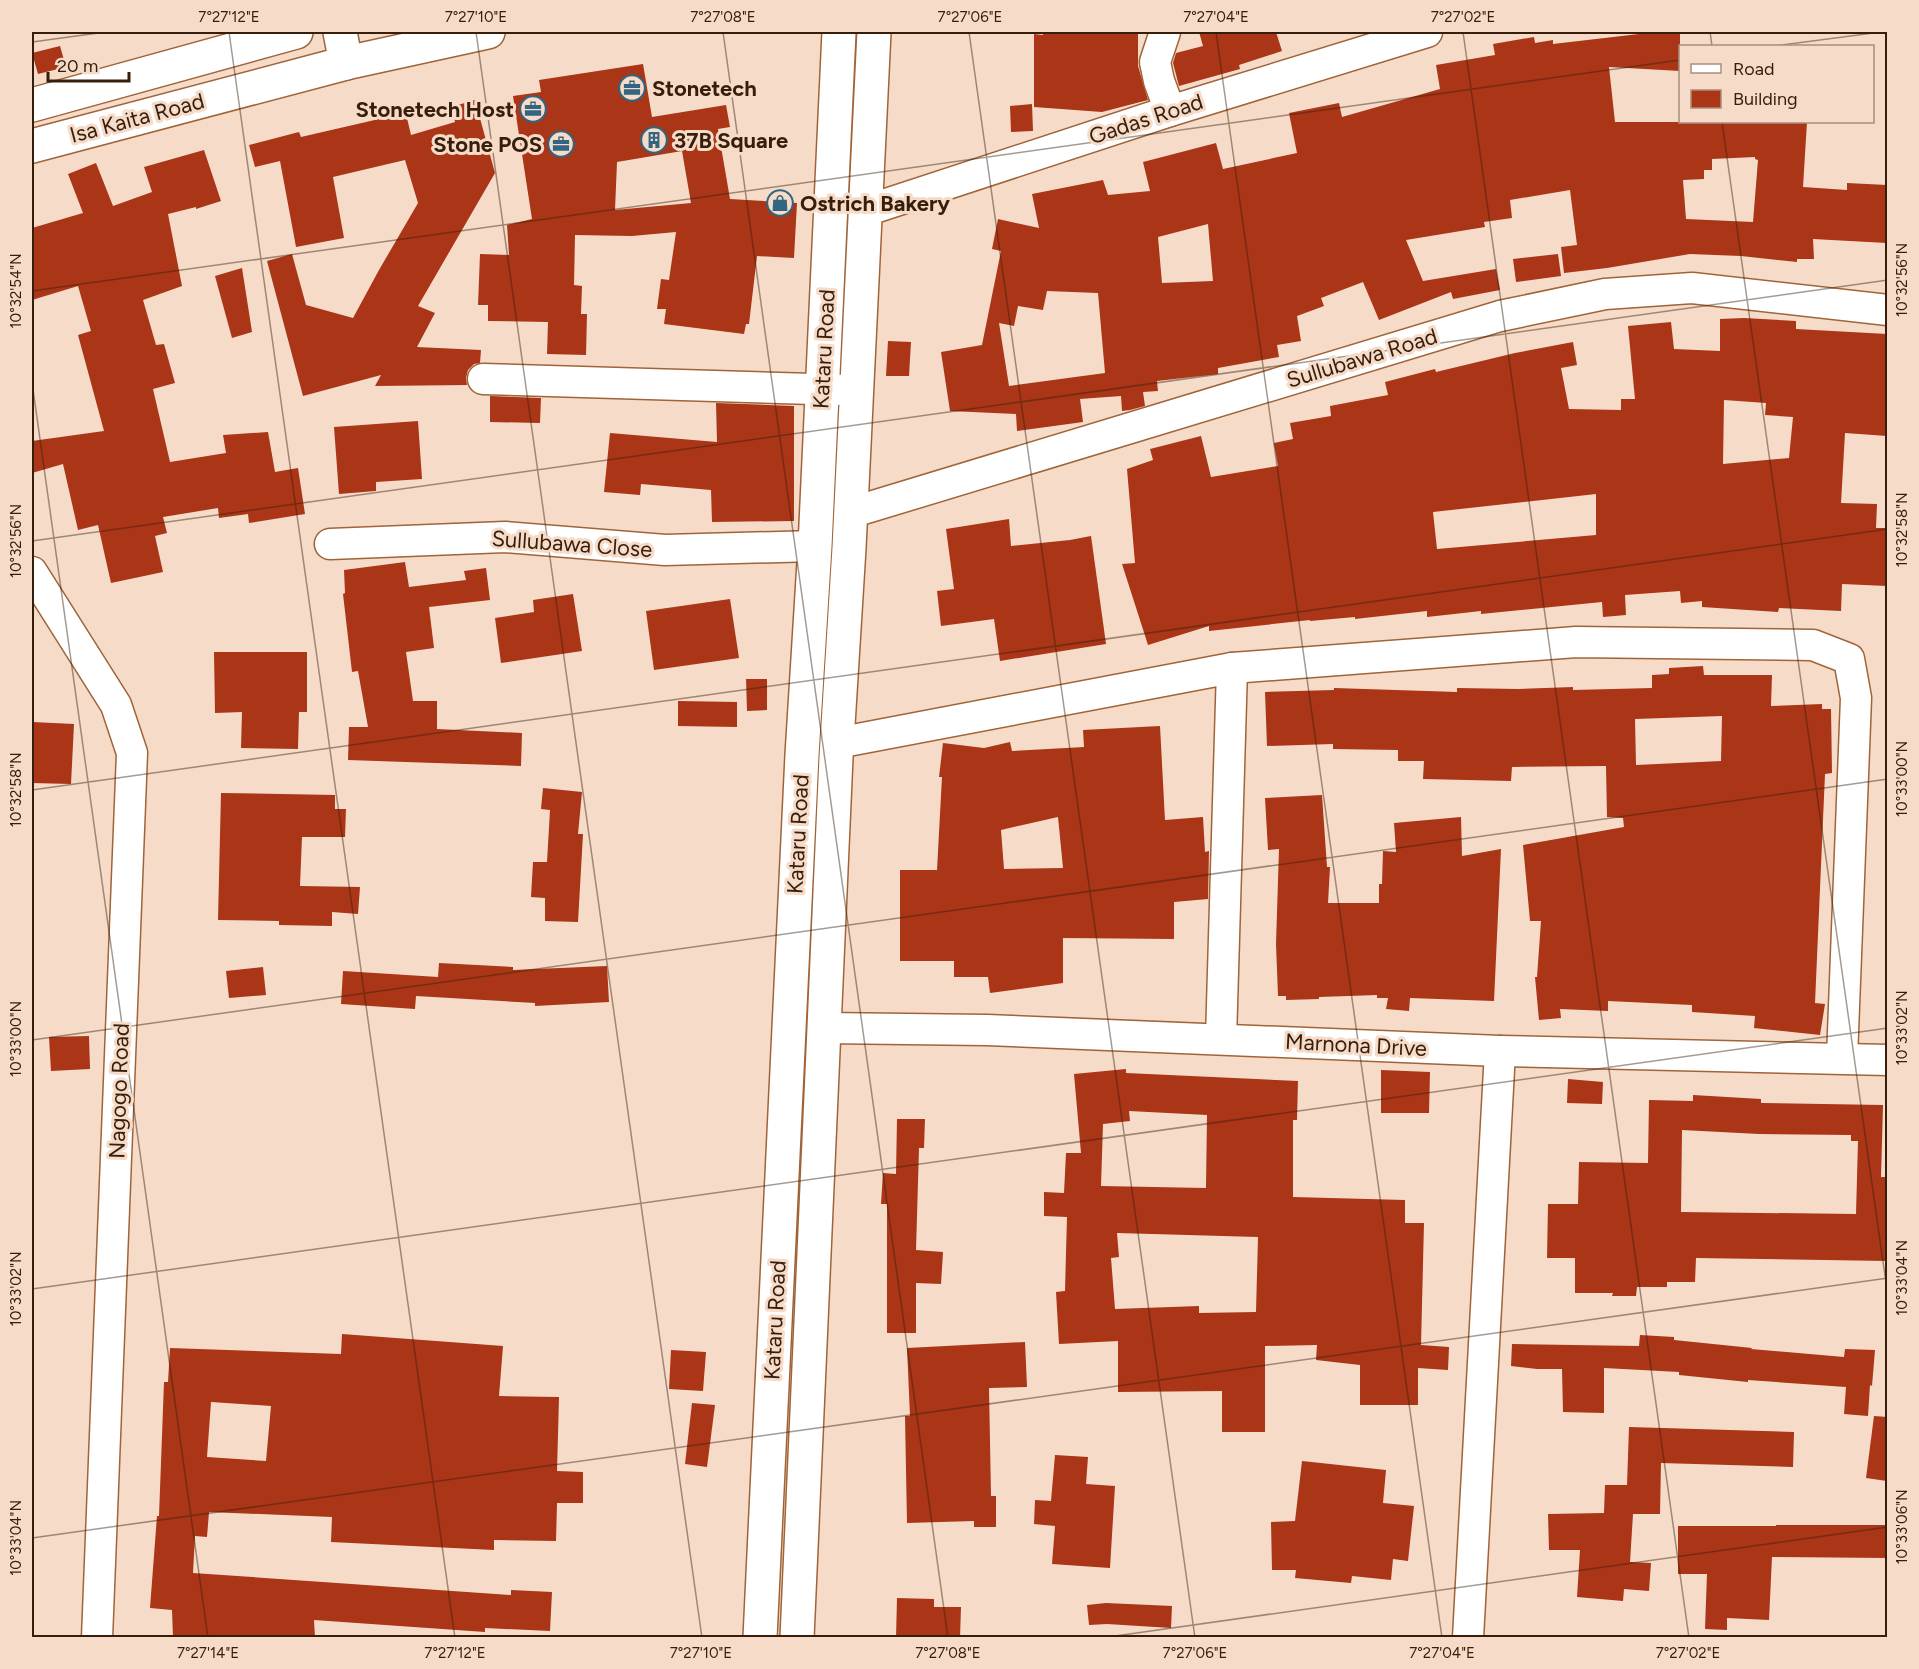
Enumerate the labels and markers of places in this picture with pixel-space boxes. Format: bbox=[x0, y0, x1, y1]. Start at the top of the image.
office icon: Stonetech bbox=[617, 73, 647, 103]
place label: Stonetech bbox=[652, 75, 757, 102]
office icon: Stonetech Host bbox=[518, 94, 548, 124]
place label: Stonetech Host bbox=[356, 96, 514, 123]
building icon: 37B Square bbox=[639, 125, 669, 155]
place label: 37B Square bbox=[674, 127, 788, 154]
office icon: Stone POS bbox=[546, 129, 576, 159]
place label: Stone POS bbox=[433, 131, 542, 158]
shop icon: Ostrich Bakery bbox=[765, 188, 795, 218]
place label: Ostrich Bakery bbox=[800, 190, 950, 217]

